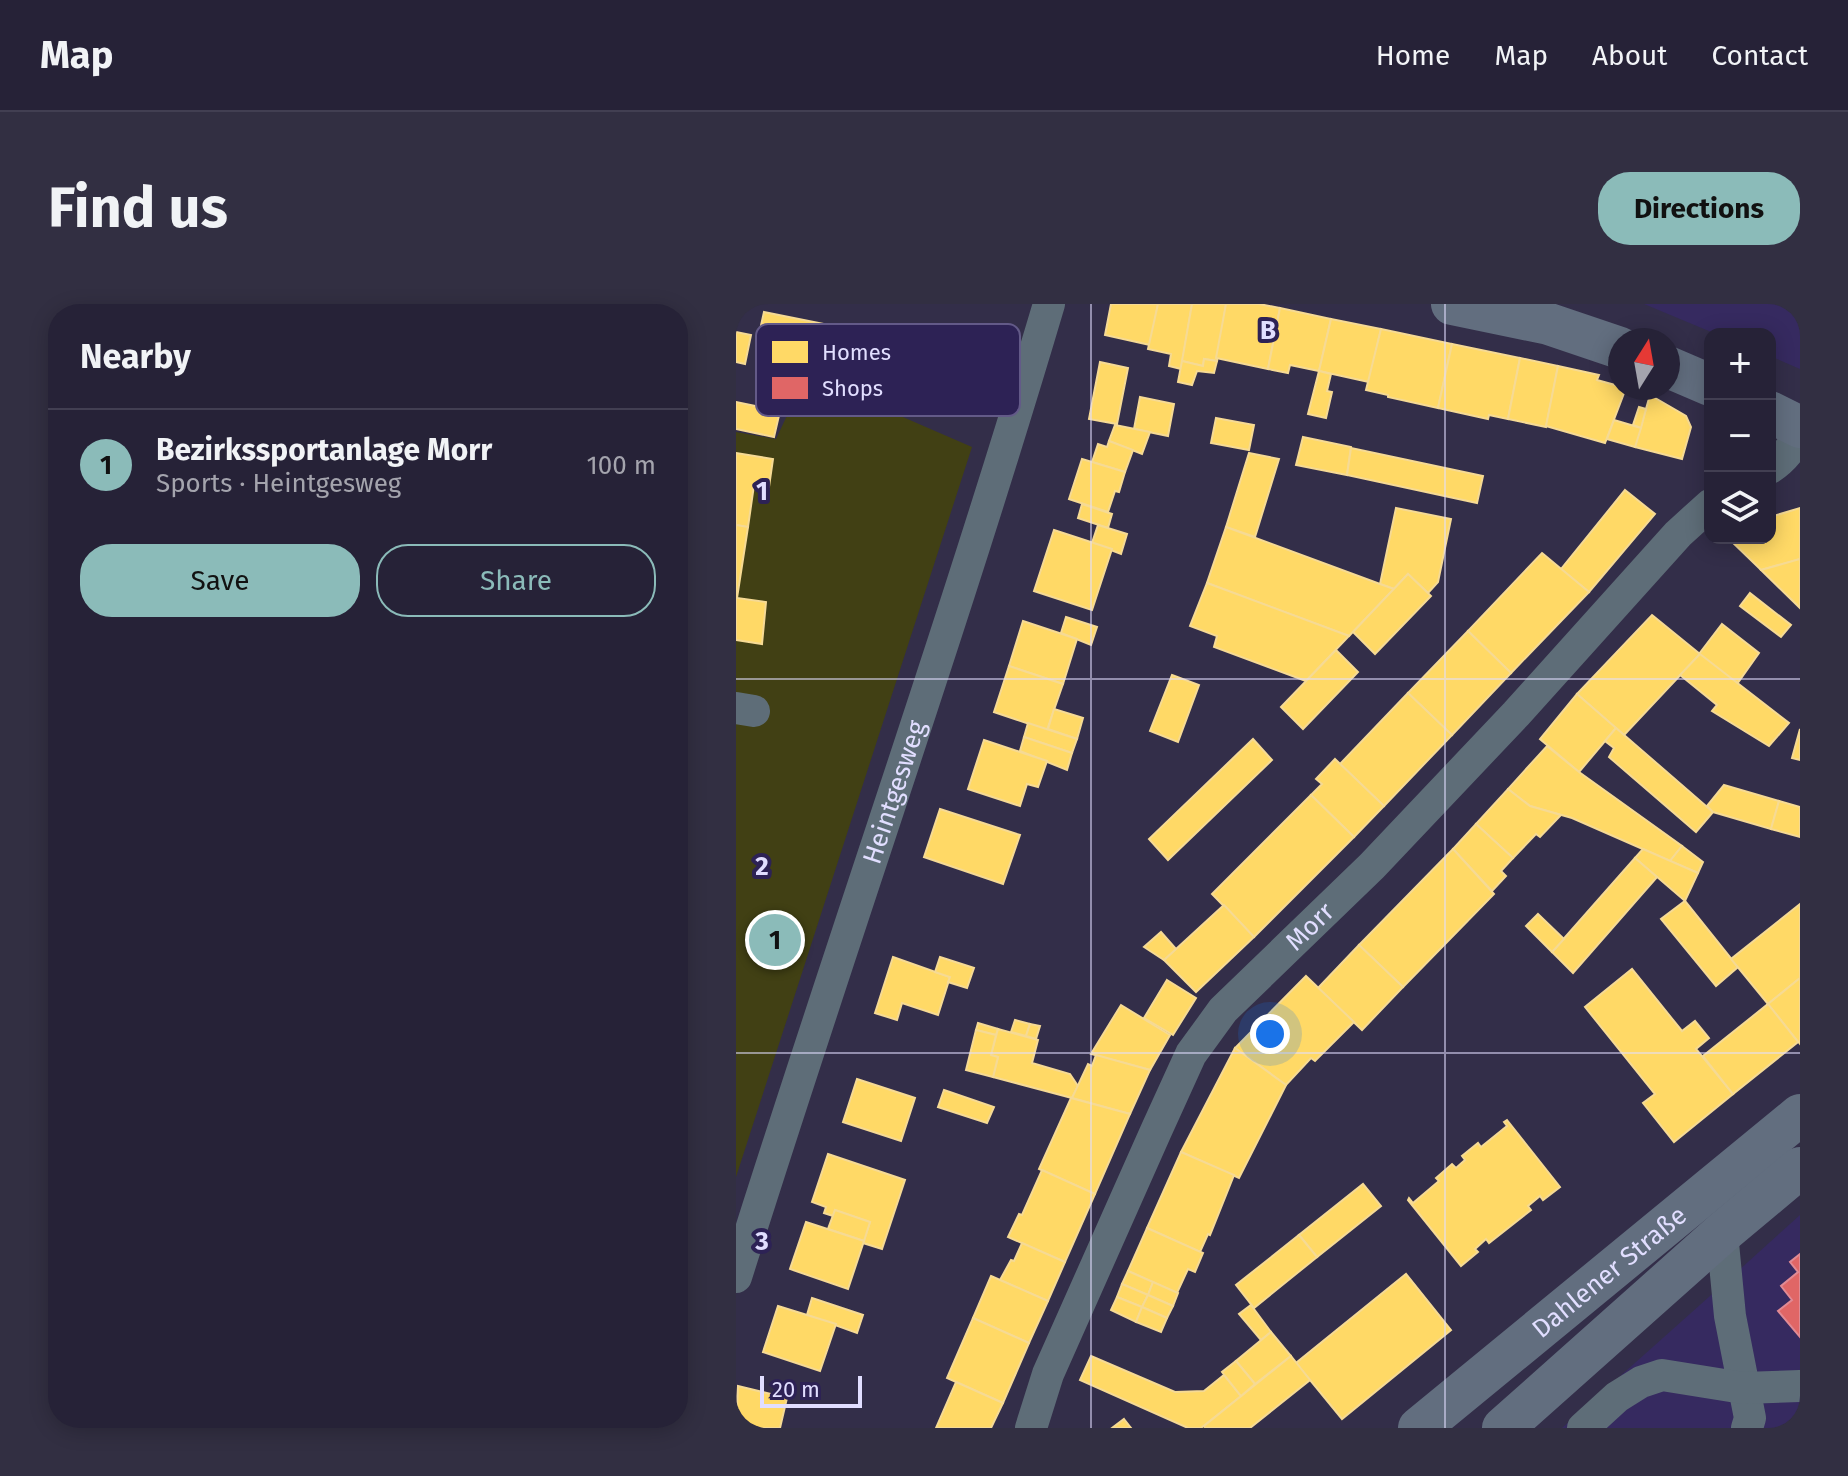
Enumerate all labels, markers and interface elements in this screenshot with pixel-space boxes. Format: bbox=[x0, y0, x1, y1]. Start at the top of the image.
text: Map bbox=[40, 32, 113, 78]
text: Home bbox=[1376, 39, 1450, 72]
text: Map bbox=[1494, 39, 1548, 72]
text: About bbox=[1592, 39, 1667, 72]
text: Contact bbox=[1711, 39, 1808, 72]
button: Directions bbox=[1598, 172, 1800, 245]
text: Find us bbox=[48, 175, 228, 242]
text: B bbox=[1260, 315, 1276, 346]
legend bbox=[756, 324, 1020, 416]
north arrow bbox=[1608, 328, 1680, 400]
map controls bbox=[1704, 328, 1776, 544]
button: + bbox=[1704, 328, 1776, 400]
text: Nearby bbox=[80, 336, 191, 377]
text: Homes bbox=[822, 339, 891, 366]
text: Shops bbox=[822, 375, 883, 402]
button: − bbox=[1704, 400, 1776, 472]
text: Bezirkssportanlage Morr bbox=[156, 432, 492, 468]
text: 1 bbox=[100, 450, 112, 481]
text: 100 m bbox=[587, 450, 656, 481]
text: Sports · Heintgesweg bbox=[156, 468, 401, 499]
button: layers bbox=[1704, 472, 1776, 544]
text: 1 bbox=[756, 476, 768, 507]
button: Save bbox=[80, 544, 360, 617]
button: Share bbox=[376, 544, 656, 617]
street label: Heintgesweg bbox=[856, 716, 932, 868]
text: 2 bbox=[755, 851, 769, 882]
street label: Morr bbox=[1279, 896, 1340, 957]
pin: 1 bbox=[749, 910, 801, 970]
your location bbox=[1250, 1014, 1290, 1054]
street label: Dahlener Straße bbox=[1526, 1199, 1692, 1344]
text: 3 bbox=[754, 1226, 769, 1257]
scale bar bbox=[760, 1372, 862, 1408]
text: 20 m bbox=[772, 1376, 820, 1403]

